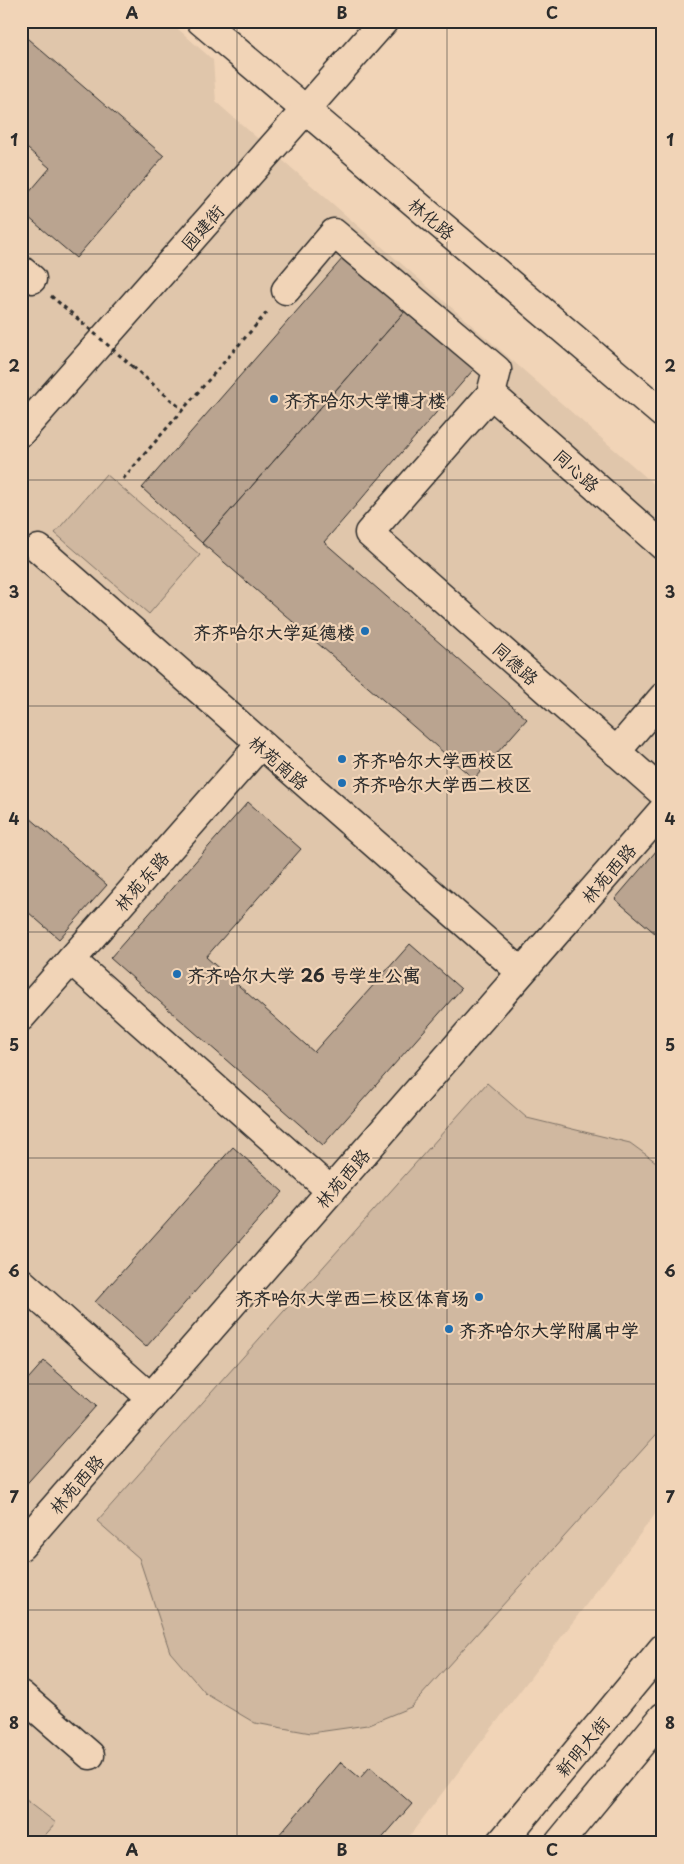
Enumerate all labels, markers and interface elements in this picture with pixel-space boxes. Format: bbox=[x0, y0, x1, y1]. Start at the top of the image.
text: A bbox=[126, 0, 139, 24]
text: B bbox=[337, 0, 348, 24]
text: C bbox=[546, 0, 558, 24]
text: 1 bbox=[10, 127, 18, 151]
text: 1 bbox=[666, 127, 674, 151]
street label: 林化路 bbox=[403, 190, 461, 246]
street label: 园建街 bbox=[174, 198, 230, 256]
text: 2 bbox=[8, 353, 20, 377]
text: 2 bbox=[664, 353, 676, 377]
place label: 齐齐哈尔大学博才楼 bbox=[284, 386, 446, 413]
marker: 齐齐哈尔大学博才楼 bbox=[268, 393, 280, 405]
street label: 同心路 bbox=[548, 442, 606, 498]
text: 3 bbox=[9, 579, 19, 603]
text: 3 bbox=[665, 579, 675, 603]
place label: 齐齐哈尔大学延德楼 bbox=[193, 618, 355, 645]
marker: 齐齐哈尔大学延德楼 bbox=[359, 625, 371, 637]
street label: 同德路 bbox=[487, 635, 545, 691]
street label: 林苑南路 bbox=[243, 728, 315, 796]
place label: 齐齐哈尔大学西校区 bbox=[352, 746, 514, 773]
marker: 齐齐哈尔大学西校区 bbox=[336, 753, 348, 765]
place label: 齐齐哈尔大学西二校区 bbox=[352, 770, 532, 797]
marker: 齐齐哈尔大学西二校区 bbox=[336, 777, 348, 789]
text: 4 bbox=[9, 806, 20, 830]
text: 4 bbox=[665, 806, 676, 830]
street label: 林苑西路 bbox=[574, 837, 642, 909]
street label: 林苑东路 bbox=[107, 845, 175, 917]
place label: 齐齐哈尔大学 26 号学生公寓 bbox=[187, 961, 421, 988]
marker: 齐齐哈尔大学 26 号学生公寓 bbox=[171, 968, 183, 980]
text: 5 bbox=[9, 1032, 19, 1056]
text: 5 bbox=[665, 1032, 675, 1056]
street label: 林苑西路 bbox=[308, 1142, 376, 1214]
text: 6 bbox=[8, 1258, 20, 1282]
text: 6 bbox=[664, 1258, 676, 1282]
place label: 齐齐哈尔大学西二校区体育场 bbox=[235, 1284, 469, 1311]
marker: 齐齐哈尔大学西二校区体育场 bbox=[473, 1291, 485, 1303]
place label: 齐齐哈尔大学附属中学 bbox=[459, 1316, 639, 1343]
marker: 齐齐哈尔大学附属中学 bbox=[443, 1323, 455, 1335]
street label: 林苑西路 bbox=[42, 1448, 110, 1520]
text: 7 bbox=[9, 1484, 19, 1508]
text: 7 bbox=[665, 1484, 675, 1508]
text: 8 bbox=[9, 1710, 19, 1734]
street label: 新明大街 bbox=[549, 1710, 615, 1782]
text: 8 bbox=[665, 1710, 675, 1734]
text: A bbox=[126, 1837, 139, 1861]
text: B bbox=[337, 1837, 348, 1861]
text: C bbox=[546, 1837, 558, 1861]

